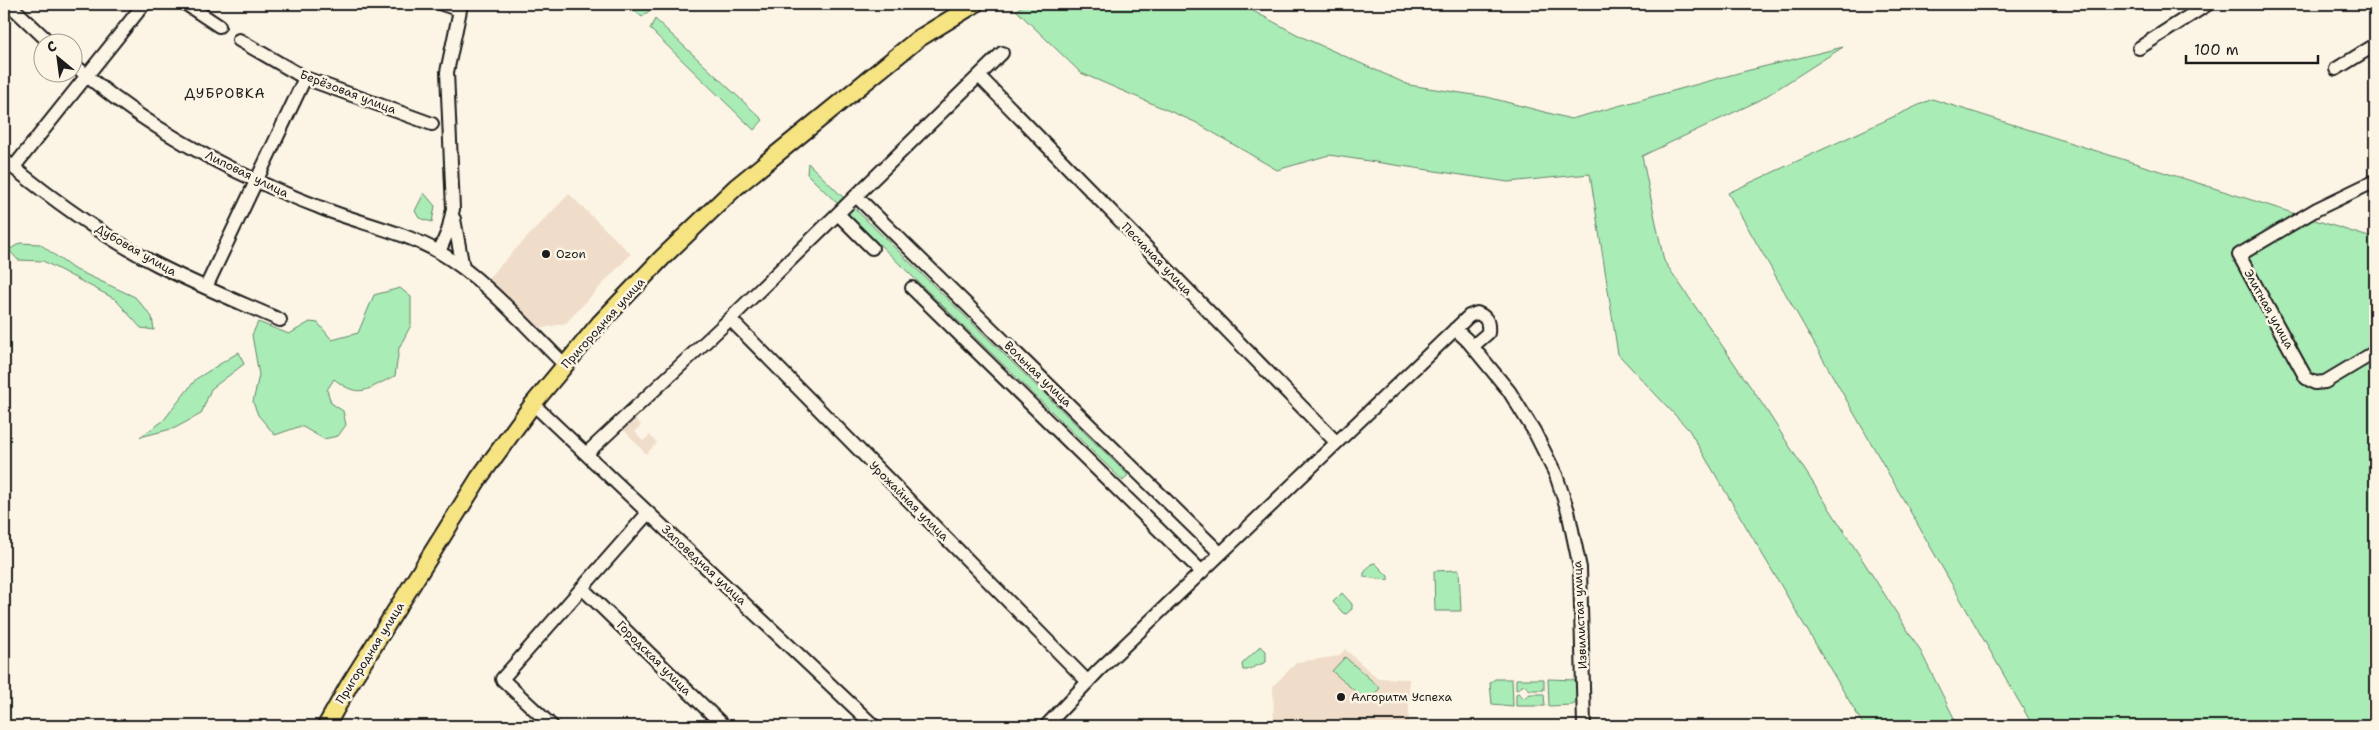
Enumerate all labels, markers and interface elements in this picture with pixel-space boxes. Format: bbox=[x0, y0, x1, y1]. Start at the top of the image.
north arrow bbox=[32, 32, 82, 82]
scale bar bbox=[2186, 32, 2319, 64]
text: С bbox=[44, 37, 60, 57]
text: 100 m bbox=[2194, 40, 2239, 60]
street label: Берёзовая улица bbox=[298, 66, 399, 118]
district label: ДУБРОВКА bbox=[184, 84, 266, 102]
street label: Липовая улица bbox=[203, 147, 292, 201]
street label: Песчаная улица bbox=[1118, 219, 1196, 299]
street label: Дубовая улица bbox=[93, 220, 180, 280]
place label: Ozon bbox=[556, 246, 586, 262]
marker: Ozon bbox=[540, 248, 552, 260]
street label: Элитная улица bbox=[2240, 266, 2298, 352]
street label: Пригородная улица bbox=[558, 274, 648, 372]
street label: Вольная улица bbox=[1001, 338, 1076, 411]
street label: Урожайная улица bbox=[866, 458, 953, 545]
street label: Заповедная улица bbox=[658, 521, 750, 609]
street label: Извилистая улица bbox=[1569, 560, 1591, 670]
street label: Пригородная улица bbox=[332, 599, 408, 707]
street label: Городская улица bbox=[613, 617, 695, 699]
place label: Алгоритм Успеха bbox=[1351, 689, 1452, 705]
marker: Алгоритм Успеха bbox=[1335, 691, 1347, 703]

